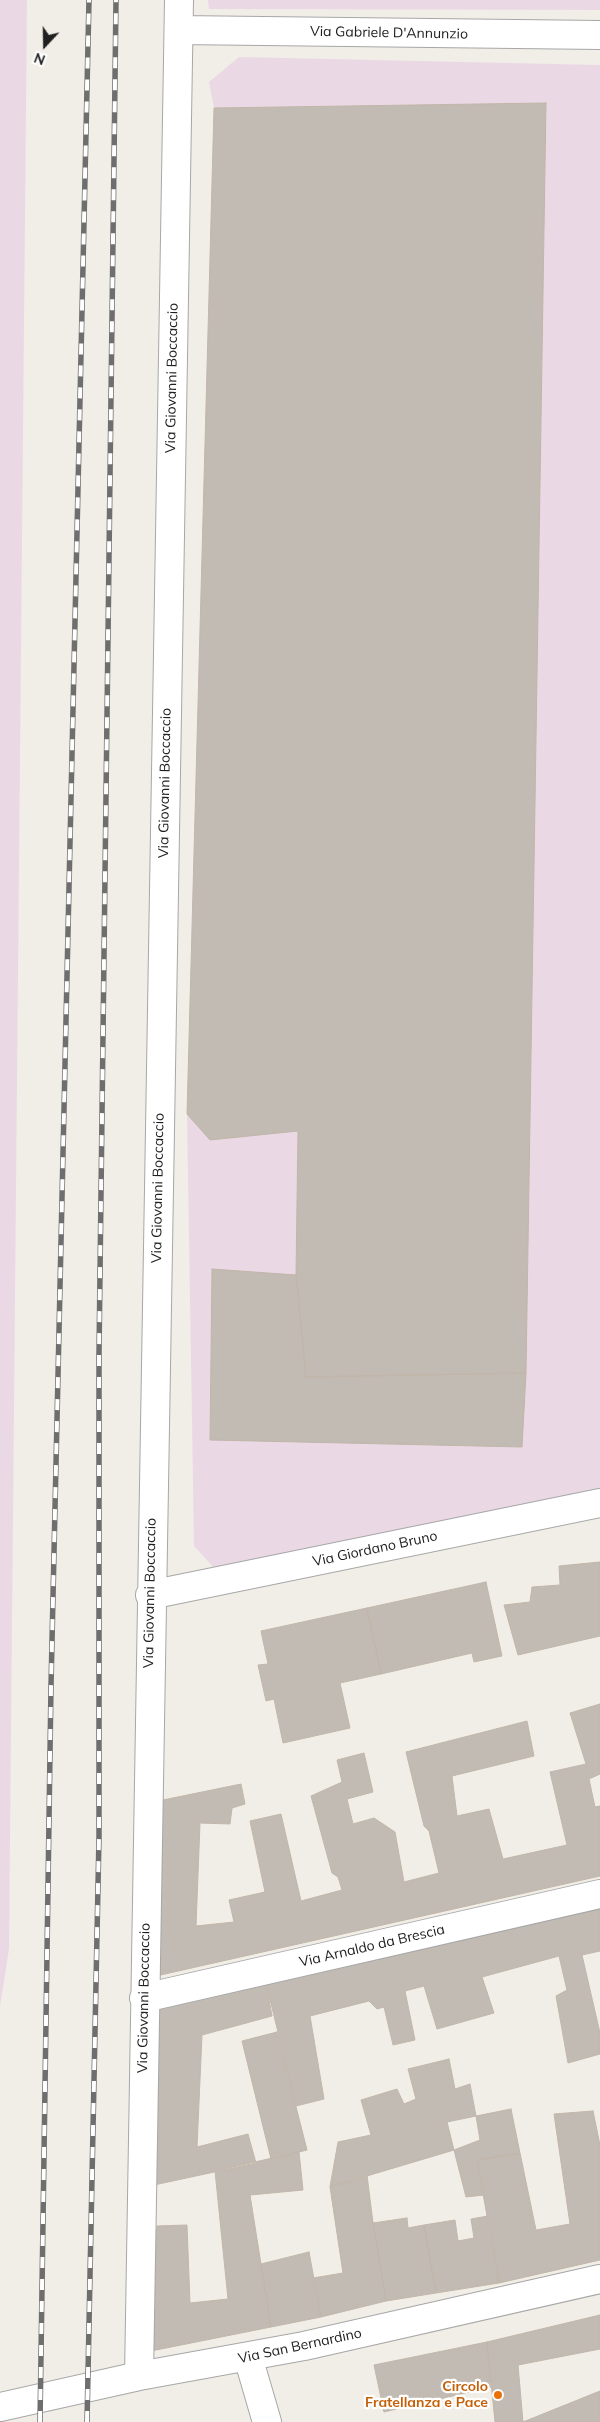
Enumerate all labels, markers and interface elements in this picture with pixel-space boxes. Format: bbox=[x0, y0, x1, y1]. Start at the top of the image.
north arrow bbox=[20, 20, 70, 70]
street label: Via Gabriele D'Annunzio bbox=[310, 23, 468, 43]
text: N bbox=[31, 49, 48, 69]
street label: Via Giovanni Boccaccio bbox=[162, 303, 182, 453]
street label: Via Giovanni Boccaccio bbox=[155, 708, 175, 858]
street label: Via Giovanni Boccaccio bbox=[148, 1113, 168, 1263]
street label: Via Giovanni Boccaccio bbox=[140, 1518, 160, 1668]
street label: Via Giordano Bruno bbox=[311, 1528, 439, 1570]
street label: Via Arnaldo da Brescia bbox=[298, 1921, 446, 1971]
street label: Via Giovanni Boccaccio bbox=[134, 1923, 154, 2073]
street label: Via San Bernardino bbox=[237, 2325, 363, 2367]
place label: Circolo Fratellanza e Pace bbox=[365, 2379, 488, 2412]
marker: Circolo Fratellanza e Pace bbox=[492, 2389, 504, 2401]

